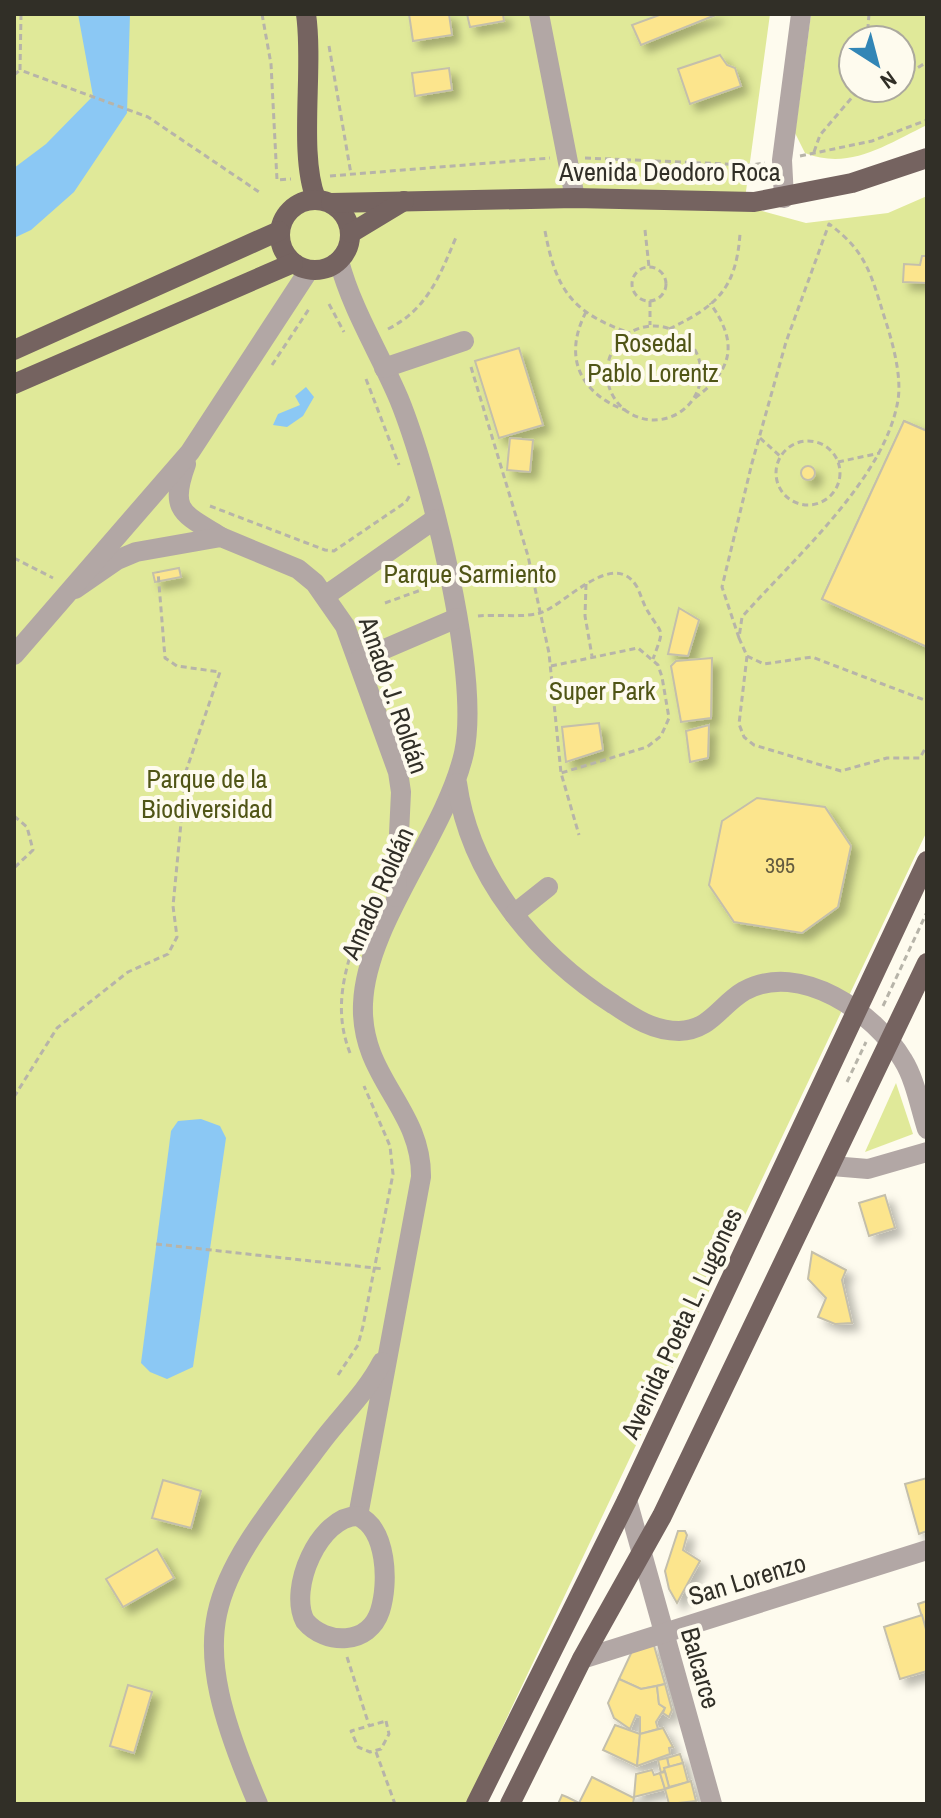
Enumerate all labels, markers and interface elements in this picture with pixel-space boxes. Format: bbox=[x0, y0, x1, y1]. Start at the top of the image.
north arrow bbox=[837, 24, 917, 104]
text: N bbox=[875, 64, 903, 96]
street label: Avenida Deodoro Roca bbox=[558, 154, 781, 189]
park label: Rosedal Pablo Lorentz bbox=[587, 325, 719, 390]
park label: Parque Sarmiento bbox=[383, 556, 557, 591]
street label: Amado J. Roldán bbox=[351, 611, 437, 778]
park label: Super Park bbox=[549, 673, 656, 708]
park label: Parque de la Biodiversidad bbox=[141, 761, 273, 826]
street label: Amado Roldán bbox=[332, 821, 422, 965]
house number: 395 bbox=[765, 850, 795, 880]
street label: Avenida Poeta L. Lugones bbox=[612, 1202, 750, 1445]
street label: San Lorenzo bbox=[684, 1545, 810, 1613]
street label: Balcarce bbox=[673, 1623, 729, 1713]

